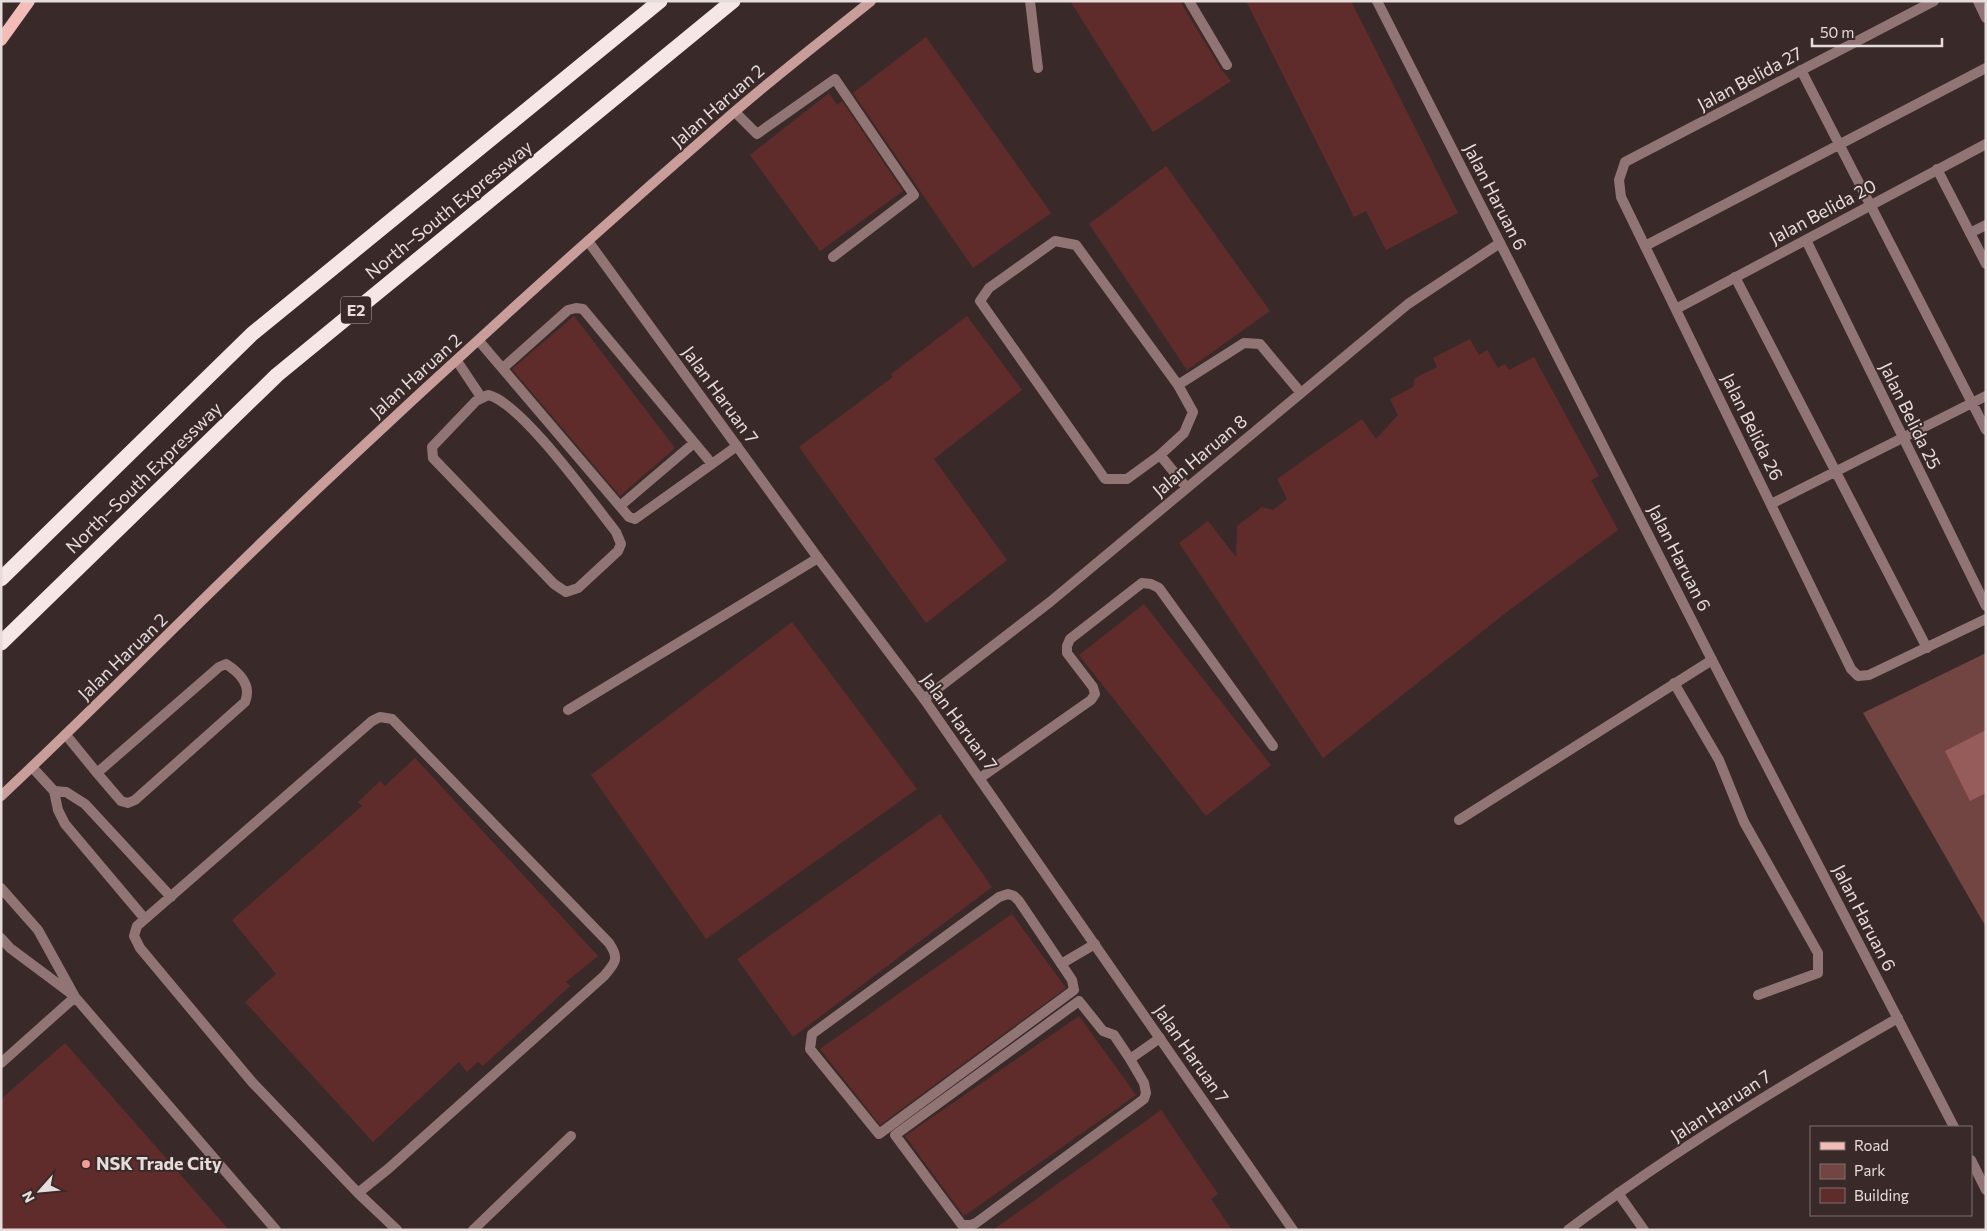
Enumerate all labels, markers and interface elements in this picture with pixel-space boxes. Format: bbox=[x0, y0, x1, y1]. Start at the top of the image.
scale bar bbox=[1812, 15, 1942, 47]
text: 50 m bbox=[1820, 23, 1854, 41]
street label: Jalan Belida 27 bbox=[1693, 41, 1806, 115]
street label: Jalan Haruan 2 bbox=[666, 59, 768, 152]
street label: North–South Expressway bbox=[360, 135, 536, 283]
street label: Jalan Haruan 6 bbox=[1460, 140, 1532, 254]
street label: Jalan Belida 20 bbox=[1765, 174, 1880, 248]
road number: E2 bbox=[341, 296, 371, 324]
street label: Jalan Haruan 2 bbox=[365, 328, 466, 422]
street label: Jalan Haruan 7 bbox=[678, 341, 764, 447]
street label: Jalan Belida 25 bbox=[1876, 358, 1946, 473]
street label: Jalan Belida 26 bbox=[1717, 369, 1788, 484]
street label: North–South Expressway bbox=[61, 397, 226, 558]
street label: Jalan Haruan 8 bbox=[1148, 409, 1251, 501]
street label: Jalan Haruan 6 bbox=[1644, 501, 1716, 615]
street label: Jalan Haruan 2 bbox=[73, 608, 172, 704]
street label: Jalan Haruan 7 bbox=[917, 668, 1003, 774]
street label: Jalan Haruan 6 bbox=[1829, 861, 1901, 975]
street label: Jalan Haruan 7 bbox=[1150, 1000, 1234, 1107]
street label: Jalan Haruan 7 bbox=[1666, 1065, 1775, 1146]
legend bbox=[1810, 1126, 1972, 1216]
text: Road bbox=[1854, 1136, 1889, 1154]
place label: NSK Trade City bbox=[96, 1152, 222, 1174]
marker: NSK Trade City bbox=[80, 1158, 92, 1170]
text: Park bbox=[1854, 1161, 1885, 1179]
north arrow bbox=[15, 1166, 65, 1216]
text: Building bbox=[1854, 1186, 1909, 1204]
text: N bbox=[18, 1189, 38, 1206]

